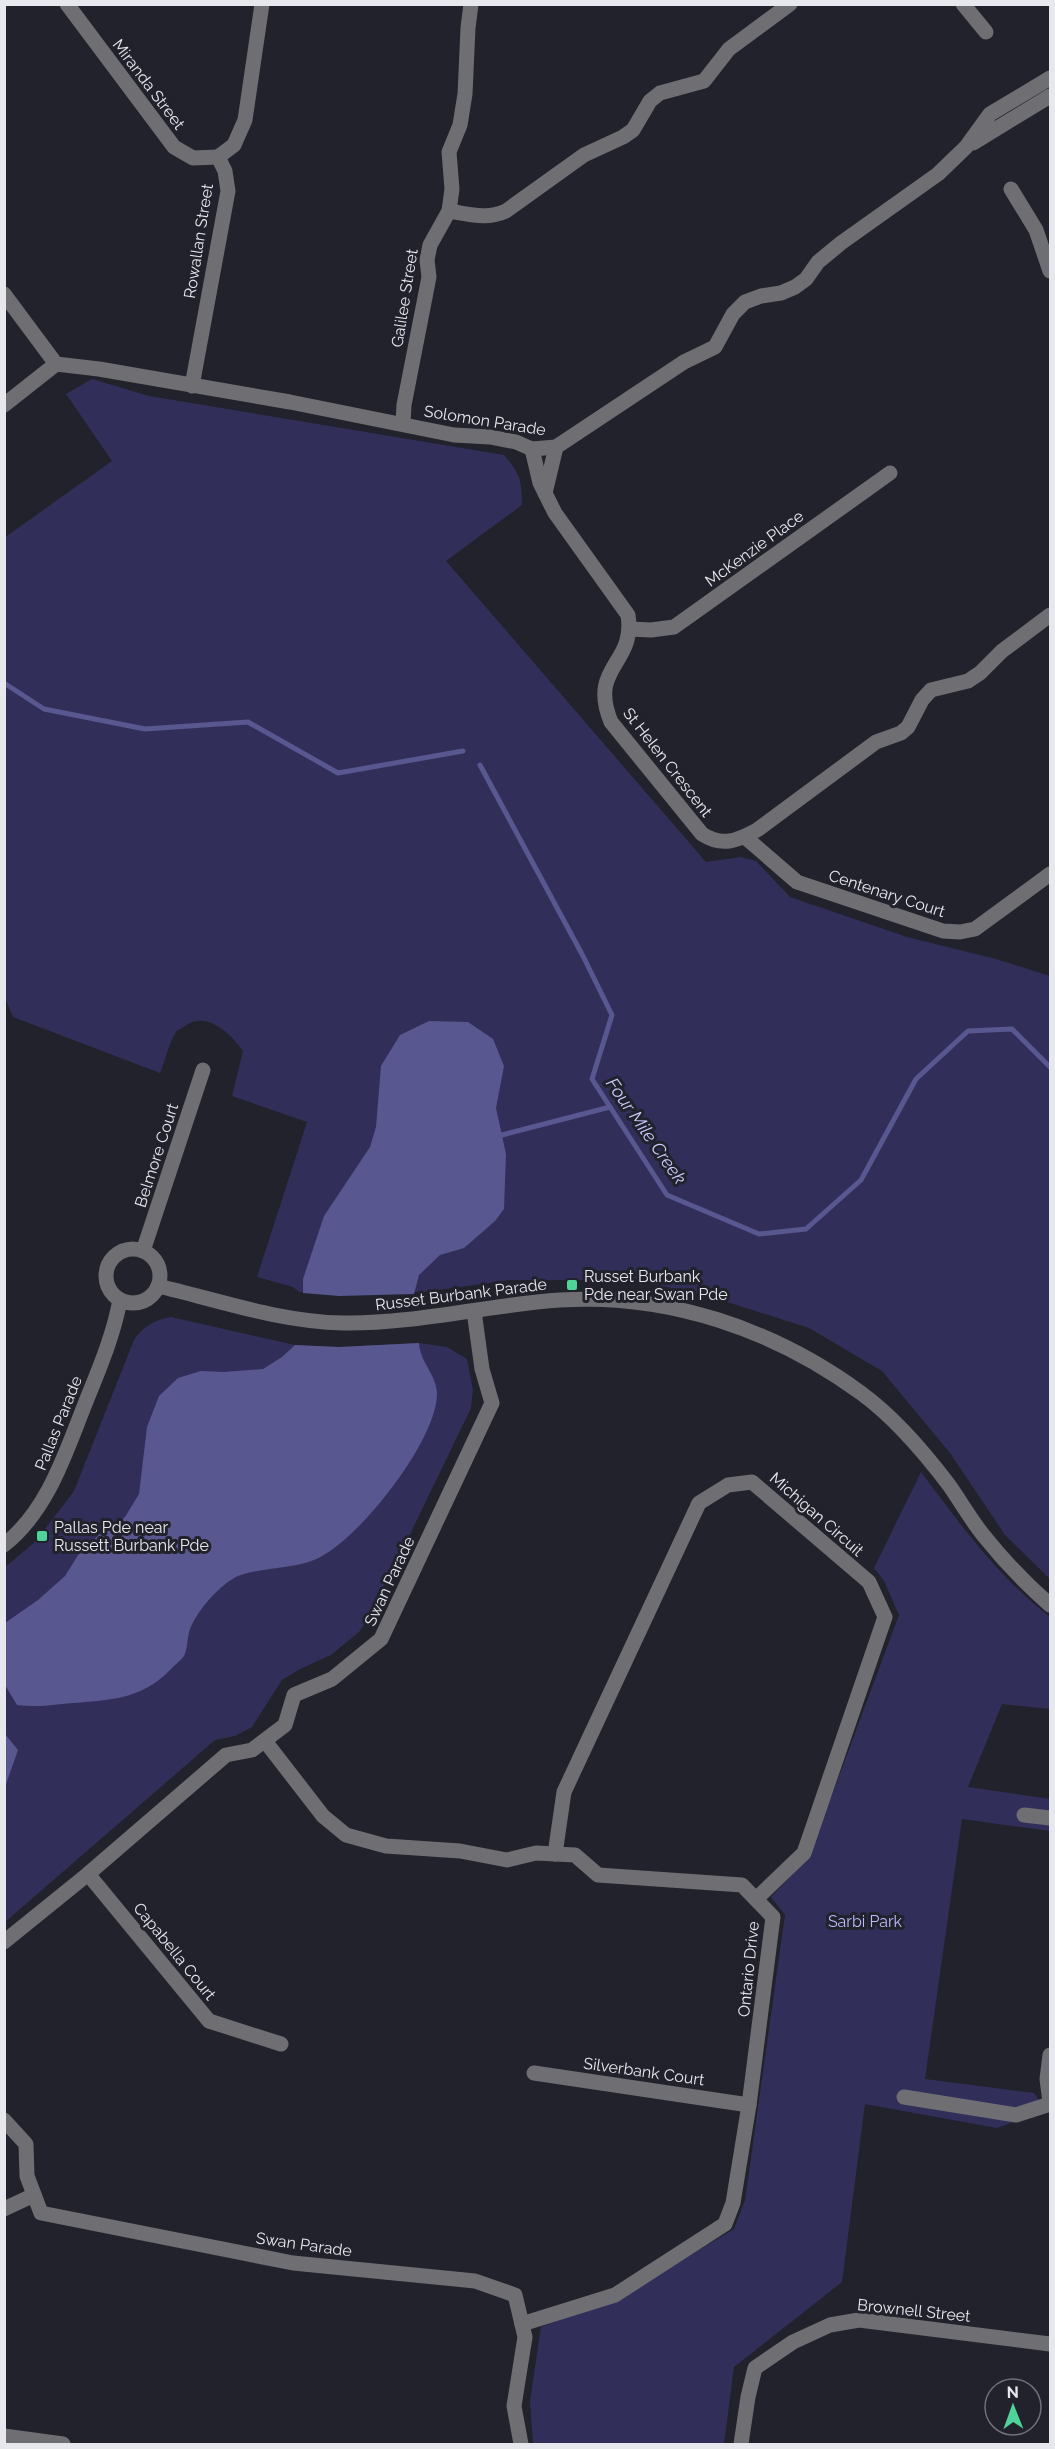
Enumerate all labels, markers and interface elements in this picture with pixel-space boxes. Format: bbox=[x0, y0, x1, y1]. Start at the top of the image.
street label: Miranda Street bbox=[108, 35, 189, 134]
street label: Rowallan Street bbox=[180, 182, 217, 300]
street label: Galilee Street bbox=[387, 247, 422, 349]
street label: Solomon Parade bbox=[423, 401, 547, 439]
street label: McKenzie Place bbox=[701, 506, 807, 591]
street label: St Helen Crescent bbox=[619, 704, 717, 821]
street label: Centenary Court bbox=[826, 866, 948, 921]
water label: Four Mile Creek bbox=[602, 1074, 691, 1188]
street label: Belmore Court bbox=[131, 1100, 182, 1210]
place label: Russet Burbank Pde near Swan Pde bbox=[584, 1267, 728, 1304]
street label: Russet Burbank Parade bbox=[374, 1275, 548, 1314]
marker: Russet Burbank Pde near Swan Pde bbox=[565, 1278, 579, 1292]
street label: Pallas Parade bbox=[31, 1373, 86, 1473]
street label: Michigan Circuit bbox=[766, 1468, 868, 1561]
place label: Pallas Pde near Russett Burbank Pde bbox=[54, 1518, 209, 1555]
marker: Pallas Pde near Russett Burbank Pde bbox=[35, 1529, 49, 1543]
street label: Swan Parade bbox=[360, 1533, 418, 1629]
street label: Capabella Court bbox=[129, 1899, 220, 2004]
park label: Sarbi Park bbox=[828, 1912, 903, 1931]
street label: Ontario Drive bbox=[734, 1920, 763, 2018]
street label: Silverbank Court bbox=[582, 2054, 706, 2089]
street label: Swan Parade bbox=[255, 2228, 353, 2261]
street label: Brownell Street bbox=[856, 2295, 972, 2326]
north arrow bbox=[983, 2377, 1043, 2437]
text: N bbox=[1006, 2383, 1019, 2402]

